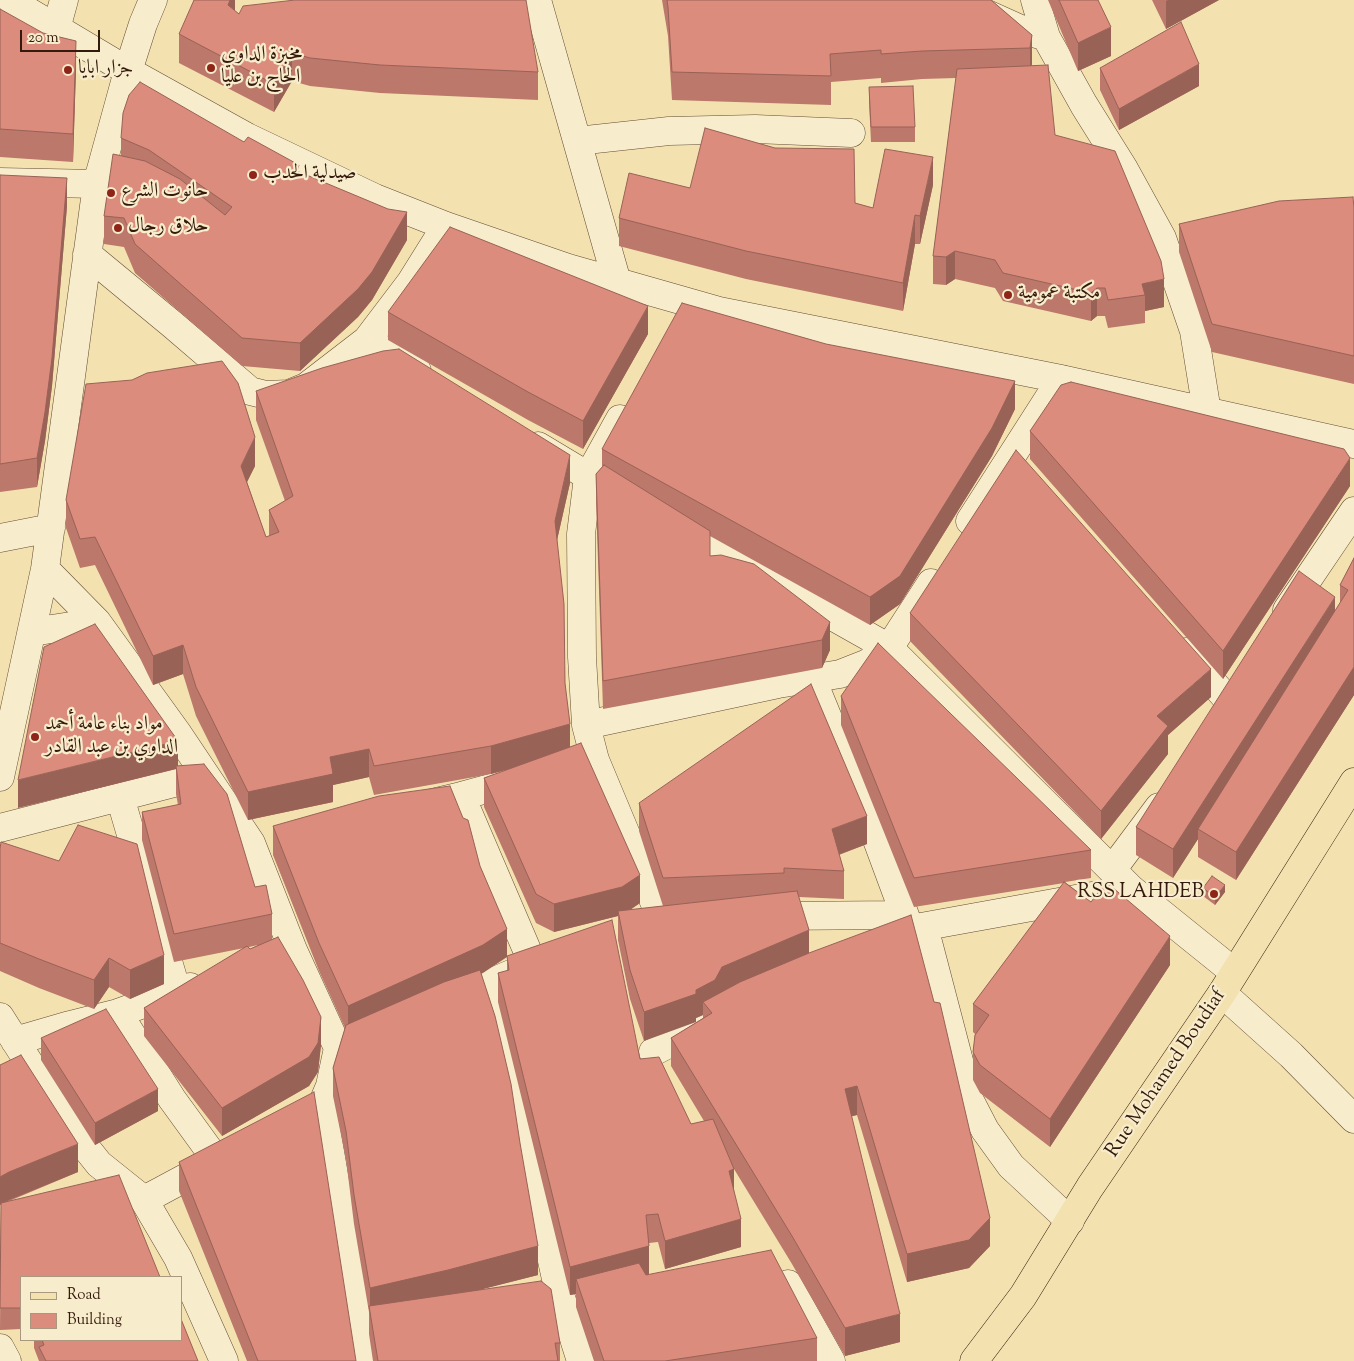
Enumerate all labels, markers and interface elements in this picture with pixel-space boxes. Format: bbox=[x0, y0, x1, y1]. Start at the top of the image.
scale bar bbox=[22, 20, 102, 52]
text: 20 m bbox=[28, 28, 59, 49]
place label: مخبزة الداوي الحاج بن عليا bbox=[221, 44, 302, 91]
place label: جزار ابايا bbox=[78, 58, 133, 82]
marker: مخبزة الداوي الحاج بن عليا bbox=[205, 62, 217, 74]
marker: جزار ابايا bbox=[62, 64, 74, 76]
place label: صيدلية الحدب bbox=[263, 163, 356, 187]
marker: صيدلية الحدب bbox=[247, 169, 259, 181]
place label: حانوت الشرع bbox=[121, 181, 208, 205]
marker: حانوت الشرع bbox=[105, 187, 117, 199]
place label: حلاق رجال bbox=[128, 216, 209, 240]
marker: حلاق رجال bbox=[112, 222, 124, 234]
place label: مكتبة عمومية bbox=[1018, 283, 1100, 307]
marker: مكتبة عمومية bbox=[1002, 289, 1014, 301]
place label: مواد بناء عامة أحمد الداوي بن عبد القادر bbox=[45, 714, 178, 761]
marker: مواد بناء عامة أحمد الداوي بن عبد القادر bbox=[29, 731, 41, 743]
place label: RSS LAHDEB bbox=[1077, 882, 1204, 906]
marker: RSS LAHDEB bbox=[1208, 888, 1220, 900]
street label: Rue Mohamed Boudiaf bbox=[1102, 985, 1232, 1163]
legend bbox=[20, 1276, 182, 1341]
text: Road bbox=[67, 1285, 101, 1306]
text: Building bbox=[67, 1310, 122, 1331]

